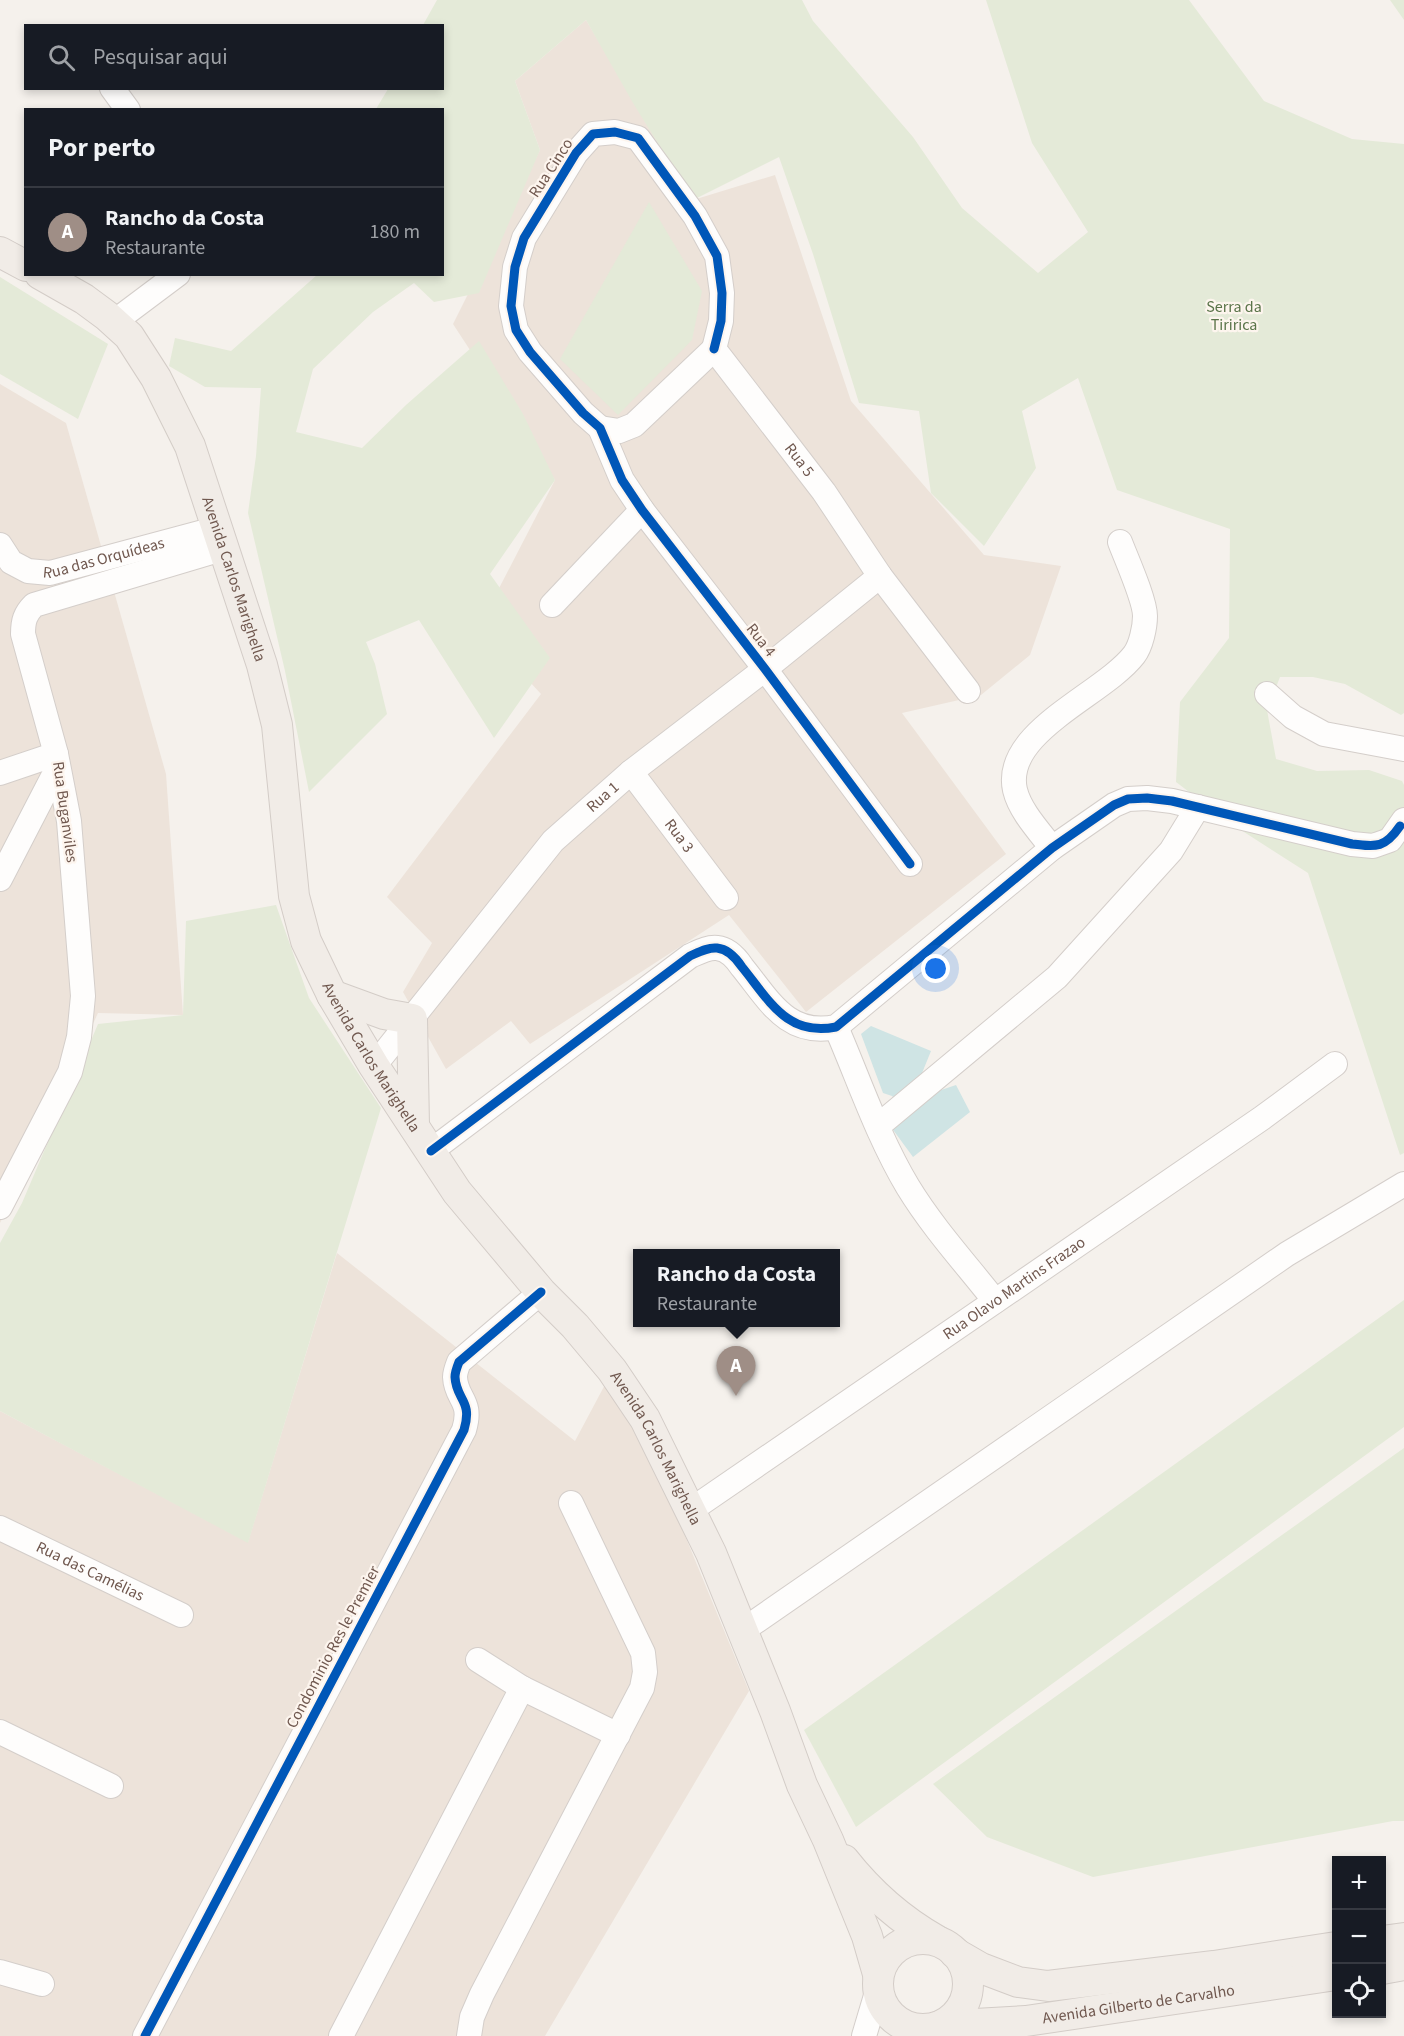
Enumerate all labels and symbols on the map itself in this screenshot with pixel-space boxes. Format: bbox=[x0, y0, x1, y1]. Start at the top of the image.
street label: Rua Cinco bbox=[524, 134, 578, 202]
park label: Serra da Tiririca bbox=[1206, 296, 1262, 336]
street label: Rua 5 bbox=[779, 439, 819, 481]
street label: Avenida Carlos Marighella bbox=[196, 494, 271, 664]
street label: Rua das Orquídeas bbox=[42, 532, 167, 584]
street label: Rua 4 bbox=[741, 619, 781, 661]
street label: Rua Buganviles bbox=[47, 760, 83, 864]
street label: Rua 1 bbox=[582, 776, 624, 817]
street label: Rua 3 bbox=[659, 814, 699, 857]
your location bbox=[921, 954, 950, 983]
street label: Avenida Carlos Marighella bbox=[317, 979, 426, 1136]
street label: Rua Olavo Martins Frazao bbox=[938, 1231, 1090, 1345]
pin: A bbox=[716, 1346, 756, 1396]
street label: Avenida Carlos Marighella bbox=[605, 1367, 707, 1529]
street label: Rua das Camélias bbox=[33, 1536, 148, 1607]
street label: Condominio Res le Premier bbox=[281, 1562, 385, 1732]
street label: Avenida Gilberto de Carvalho bbox=[1041, 1979, 1236, 2029]

